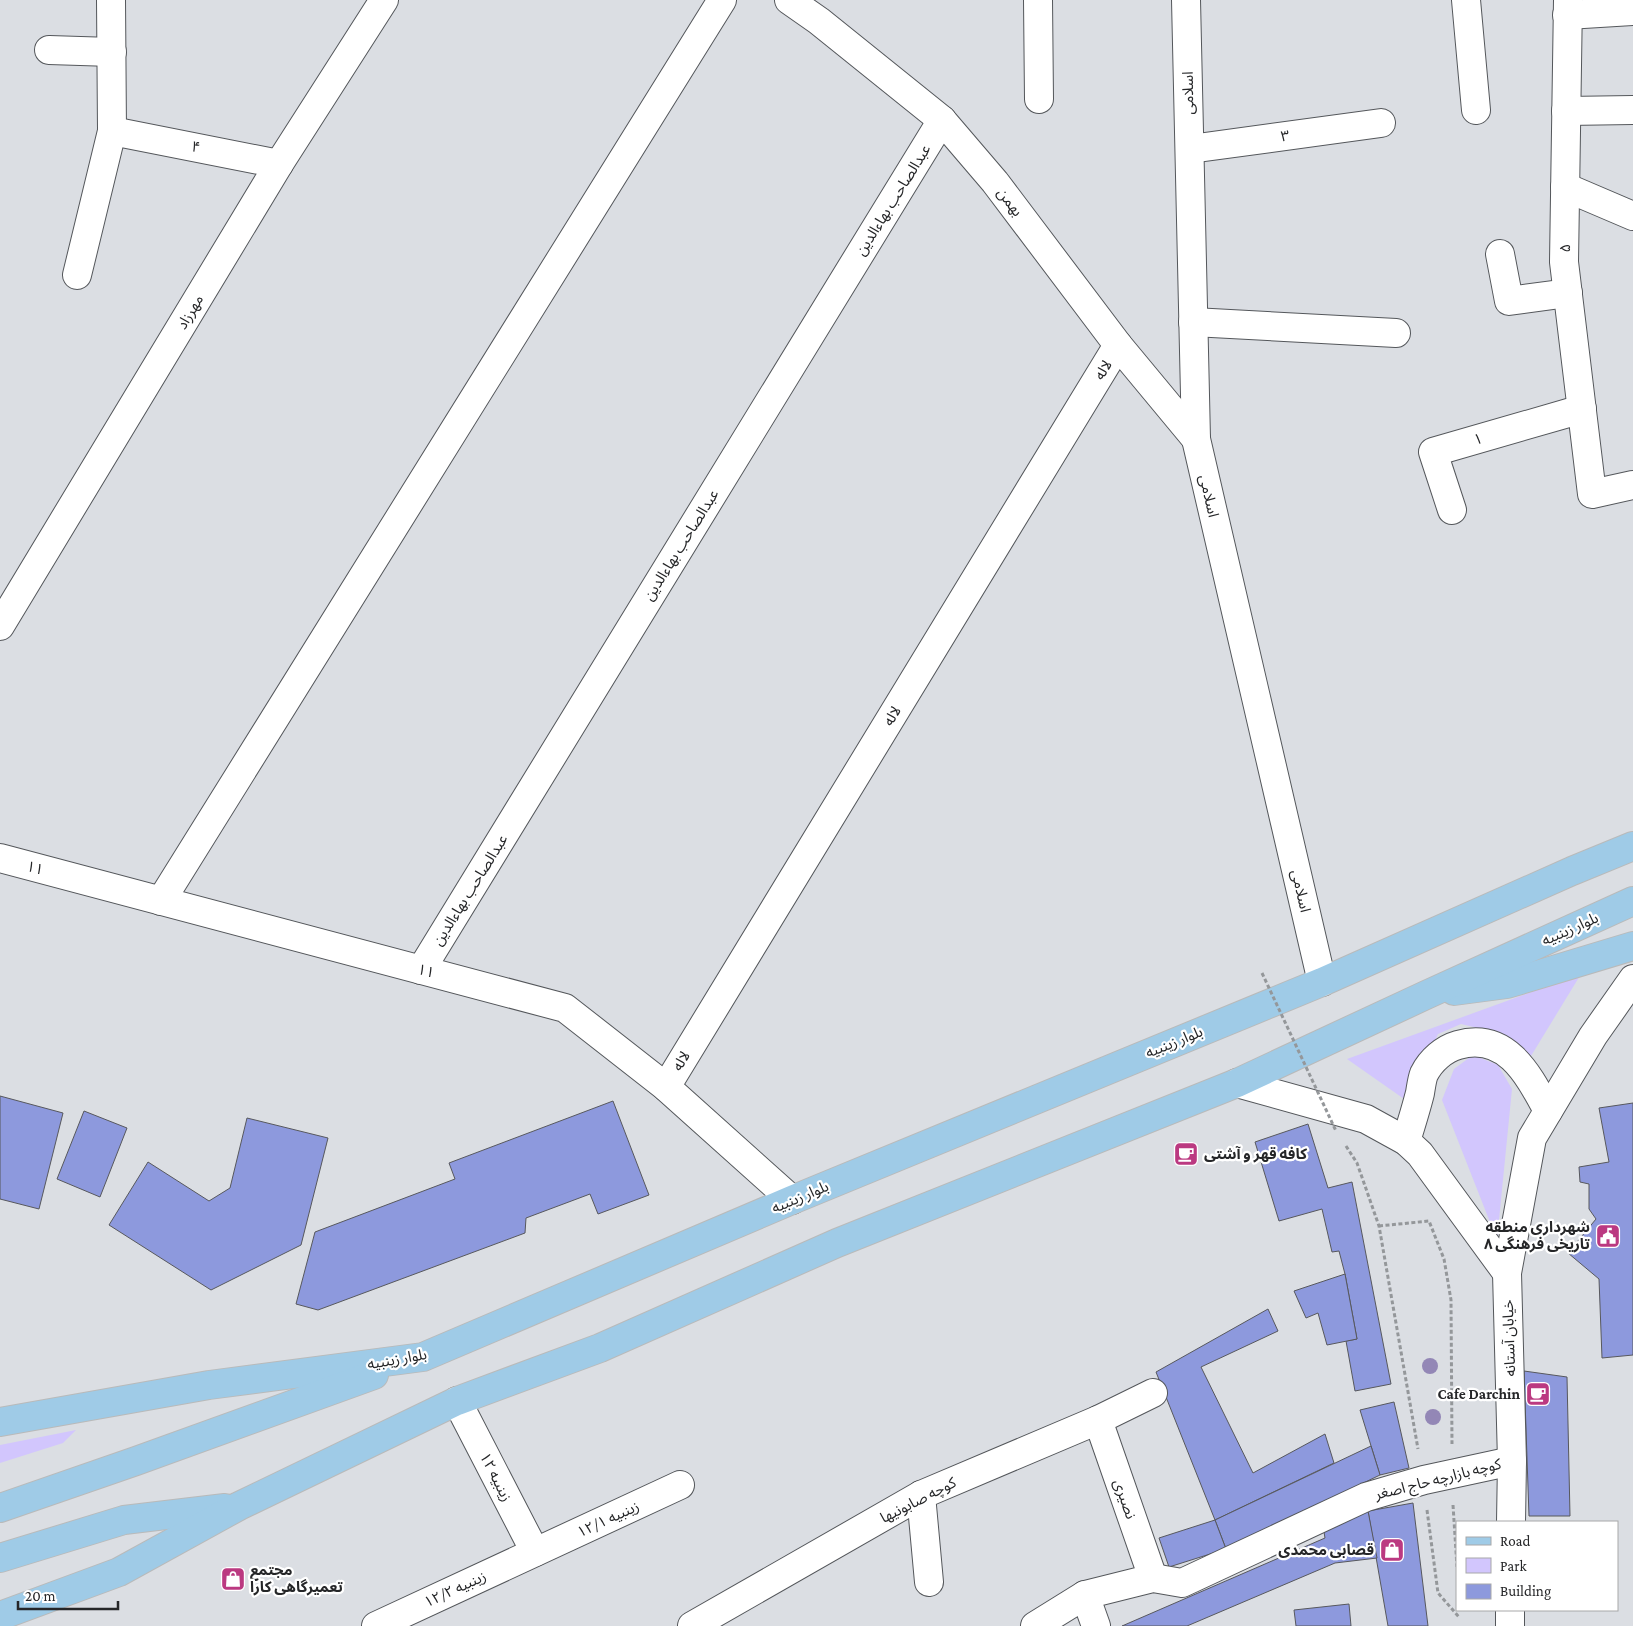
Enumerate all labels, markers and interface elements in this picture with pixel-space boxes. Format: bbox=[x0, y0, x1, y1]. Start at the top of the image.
street label: اسلامی bbox=[1180, 71, 1197, 115]
street label: ۳ bbox=[1280, 127, 1291, 145]
street label: ۴ bbox=[190, 138, 202, 156]
street label: عبدالصاحب بهاءالدین bbox=[852, 141, 935, 259]
street label: بهمن bbox=[993, 185, 1026, 220]
street label: ۵ bbox=[1557, 244, 1573, 252]
street label: مهرزاد bbox=[174, 292, 207, 333]
street label: لاله bbox=[1091, 357, 1115, 383]
street label: ۱ bbox=[1472, 430, 1484, 448]
street label: اسلامی bbox=[1195, 473, 1222, 519]
street label: عبدالصاحب بهاءالدین bbox=[640, 486, 723, 604]
street label: لاله bbox=[880, 703, 904, 729]
street label: عبدالصاحب بهاءالدین bbox=[429, 831, 512, 949]
street label: ۱۱ bbox=[25, 858, 45, 878]
street label: اسلامی bbox=[1287, 868, 1314, 914]
street label: بلوار زینبیه bbox=[1539, 909, 1601, 949]
street label: ۱۱ bbox=[416, 961, 436, 981]
street label: بلوار زینبیه bbox=[1143, 1023, 1205, 1062]
street label: لاله bbox=[669, 1048, 693, 1074]
cafe icon: کافه قهر و آشتی bbox=[1173, 1141, 1199, 1167]
place label: کافه قهر و آشتی bbox=[1204, 1146, 1307, 1163]
street label: بلوار زینبیه bbox=[769, 1178, 831, 1217]
place label: شهرداری منطقه تاریخی فرهنگی ۸ bbox=[1484, 1219, 1591, 1253]
public building icon: شهرداری منطقه تاریخی فرهنگی ۸ bbox=[1595, 1223, 1621, 1249]
street label: خیابان آستانه bbox=[1500, 1299, 1519, 1377]
street label: بلوار زینبیه bbox=[366, 1346, 428, 1373]
cafe icon: Cafe Darchin bbox=[1525, 1381, 1551, 1407]
place label: Cafe Darchin bbox=[1438, 1386, 1520, 1402]
street label: زینبیه ۱۲ bbox=[476, 1450, 515, 1505]
street label: کوچه بازارچه حاج اصغر bbox=[1372, 1455, 1505, 1507]
street label: کوچه صابونیها bbox=[877, 1474, 960, 1528]
street label: نصیری bbox=[1110, 1477, 1139, 1521]
street label: زینبیه ۱۲/۱ bbox=[574, 1498, 642, 1541]
legend bbox=[1456, 1521, 1618, 1611]
text: Road bbox=[1500, 1533, 1531, 1549]
shop icon: قصابی محمدی bbox=[1379, 1537, 1405, 1563]
place label: قصابی محمدی bbox=[1278, 1542, 1374, 1559]
text: Park bbox=[1500, 1558, 1527, 1574]
place label: مجتمع تعمیرگاهی کارا bbox=[250, 1562, 343, 1596]
shop icon: مجتمع تعمیرگاهی کارا bbox=[220, 1566, 246, 1592]
street label: زینبیه ۱۲/۲ bbox=[421, 1568, 489, 1611]
scale bar bbox=[18, 1578, 118, 1610]
text: Building bbox=[1500, 1583, 1551, 1600]
text: 20 m bbox=[25, 1588, 56, 1604]

